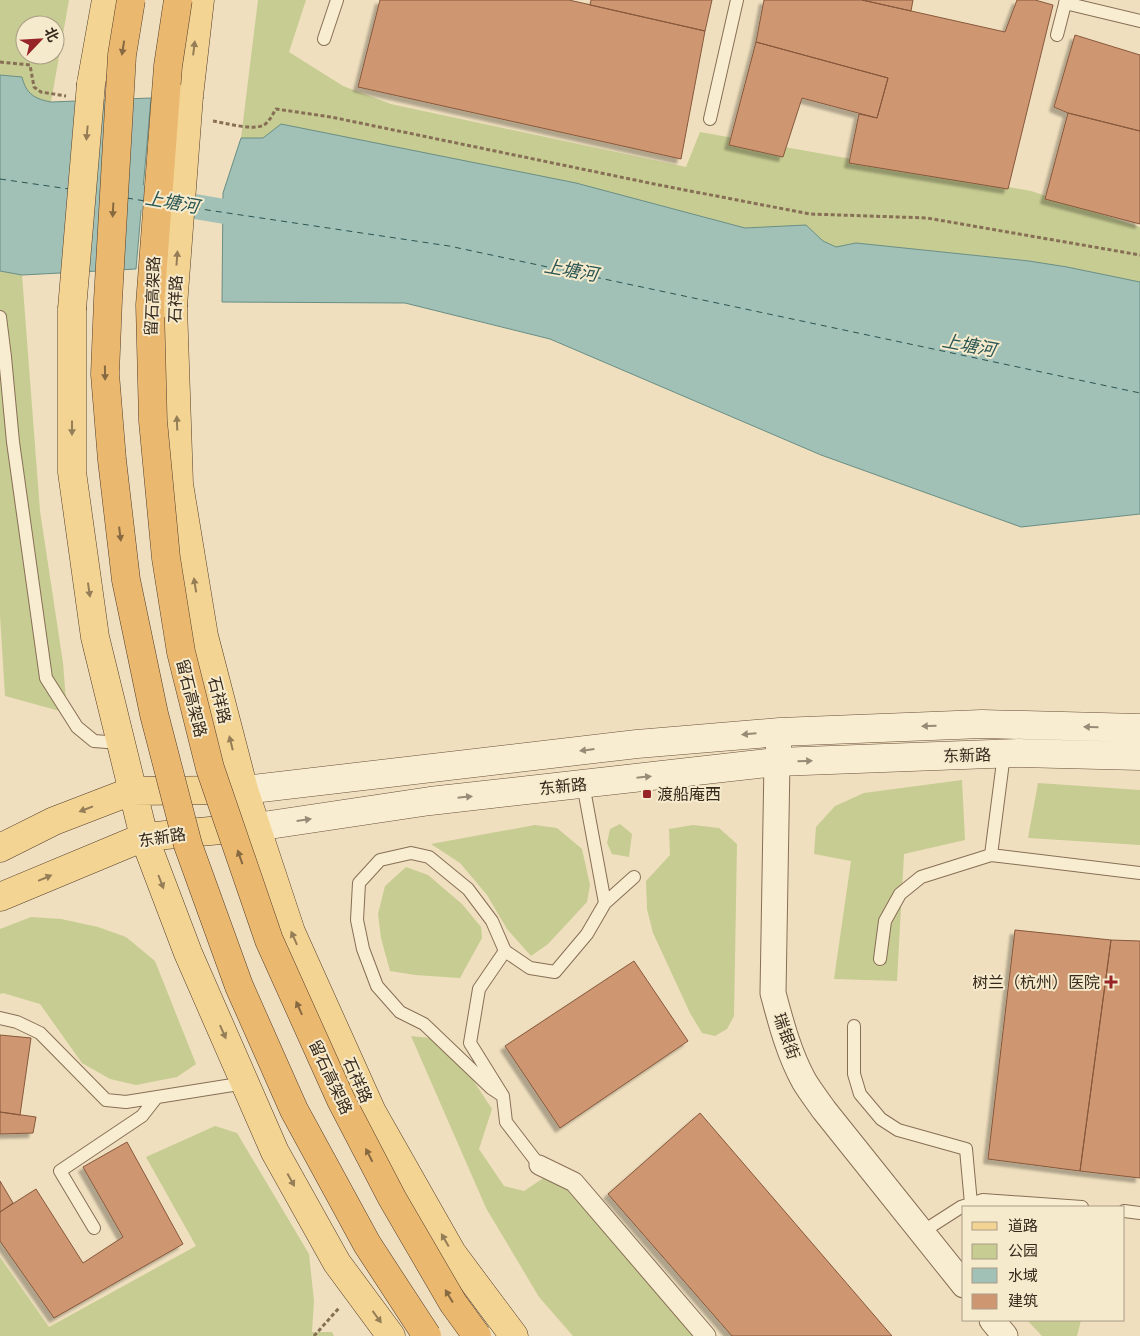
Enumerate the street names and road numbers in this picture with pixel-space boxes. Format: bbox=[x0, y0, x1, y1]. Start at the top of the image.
street label: 留石高架路 bbox=[140, 256, 164, 336]
street label: 石祥路 bbox=[163, 275, 187, 323]
street label: 留石高架路 bbox=[172, 657, 212, 739]
street label: 石祥路 bbox=[204, 674, 236, 726]
street label: 东新路 bbox=[943, 743, 991, 767]
street label: 东新路 bbox=[538, 773, 588, 799]
street label: 东新路 bbox=[137, 822, 187, 852]
street label: 瑞银街 bbox=[769, 1010, 805, 1062]
street label: 留石高架路 bbox=[304, 1036, 358, 1118]
street label: 石祥路 bbox=[338, 1054, 378, 1106]

